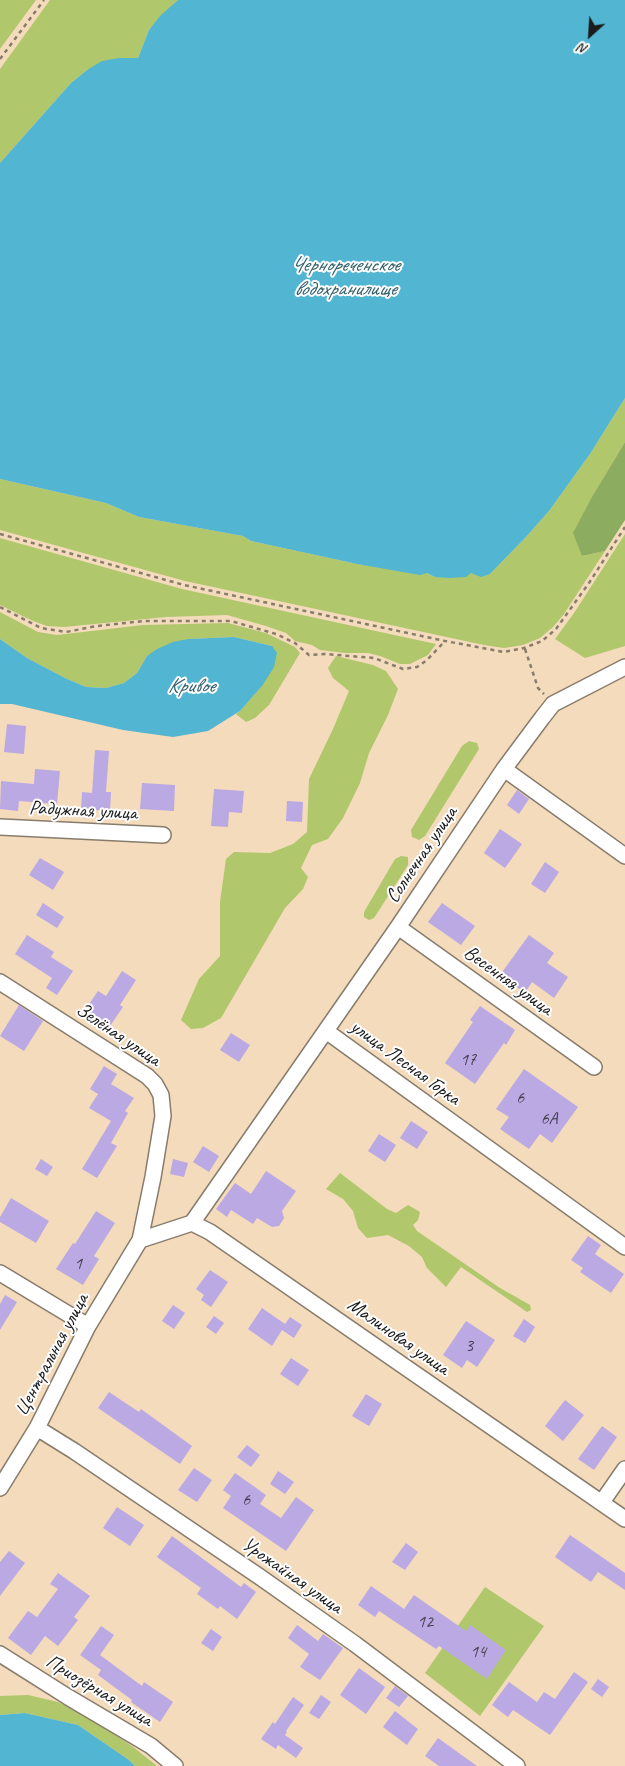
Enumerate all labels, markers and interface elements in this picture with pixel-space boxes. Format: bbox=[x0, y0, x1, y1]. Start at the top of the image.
north arrow bbox=[565, 10, 615, 60]
text: N bbox=[576, 39, 591, 58]
water label: Чернореченское водохранилище bbox=[291, 252, 399, 302]
water label: Кривое bbox=[168, 673, 214, 699]
street label: Радужная улица bbox=[28, 796, 138, 826]
street label: Солнечная улица bbox=[381, 802, 463, 908]
street label: Весенняя улица bbox=[459, 941, 557, 1021]
street label: Зелёная улица bbox=[71, 998, 165, 1072]
street label: улица Лесная Горка bbox=[345, 1015, 465, 1111]
house number: 17 bbox=[460, 1049, 476, 1071]
house number: 6 bbox=[516, 1087, 524, 1109]
house number: 6А bbox=[540, 1108, 558, 1130]
house number: 1 bbox=[74, 1253, 82, 1275]
street label: Центральная улица bbox=[10, 1290, 94, 1420]
street label: Малиновая улица bbox=[342, 1293, 454, 1381]
house number: 3 bbox=[465, 1335, 473, 1357]
house number: 6 bbox=[242, 1489, 250, 1511]
street label: Урожайная улица bbox=[237, 1533, 347, 1619]
house number: 12 bbox=[417, 1611, 433, 1633]
house number: 14 bbox=[470, 1641, 486, 1663]
street label: Приозёрная улица bbox=[41, 1650, 157, 1732]

